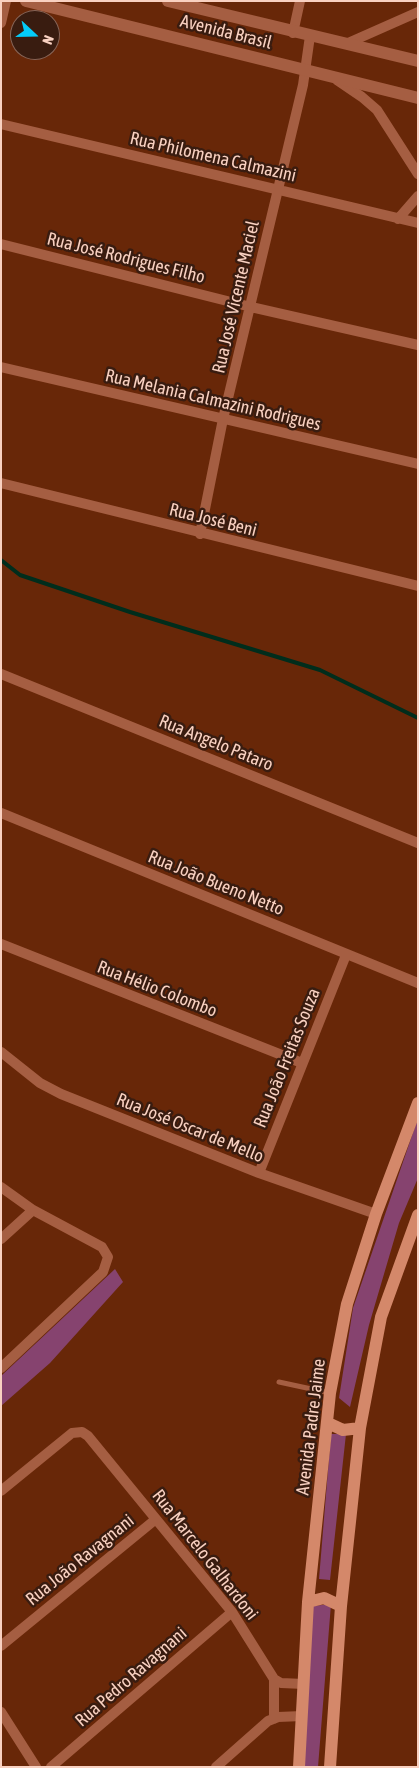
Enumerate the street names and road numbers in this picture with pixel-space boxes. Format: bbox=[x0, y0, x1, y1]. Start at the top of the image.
street label: Avenida Brasil bbox=[178, 10, 274, 54]
street label: Rua Philomena Calmazini bbox=[128, 127, 298, 187]
street label: Rua José Vicente Maciel bbox=[208, 219, 264, 375]
street label: Rua José Rodrigues Filho bbox=[45, 228, 207, 288]
street label: Rua Melania Calmazini Rodrigues bbox=[103, 365, 323, 435]
street label: Rua José Beni bbox=[167, 499, 259, 541]
street label: Rua Angelo Pataro bbox=[156, 710, 276, 776]
street label: Rua João Bueno Netto bbox=[145, 846, 287, 920]
street label: Rua Hélio Colombo bbox=[94, 956, 220, 1022]
street label: Rua João Freitas Souza bbox=[249, 985, 325, 1131]
street label: Rua José Oscar de Mello bbox=[113, 1089, 267, 1167]
street label: Avenida Padre Jaime bbox=[292, 1358, 330, 1496]
street label: Rua Marcelo Galhardoni bbox=[147, 1485, 263, 1625]
street label: Rua João Ravagnani bbox=[22, 1510, 138, 1610]
street label: Rua Pedro Ravagnani bbox=[71, 1623, 191, 1731]

